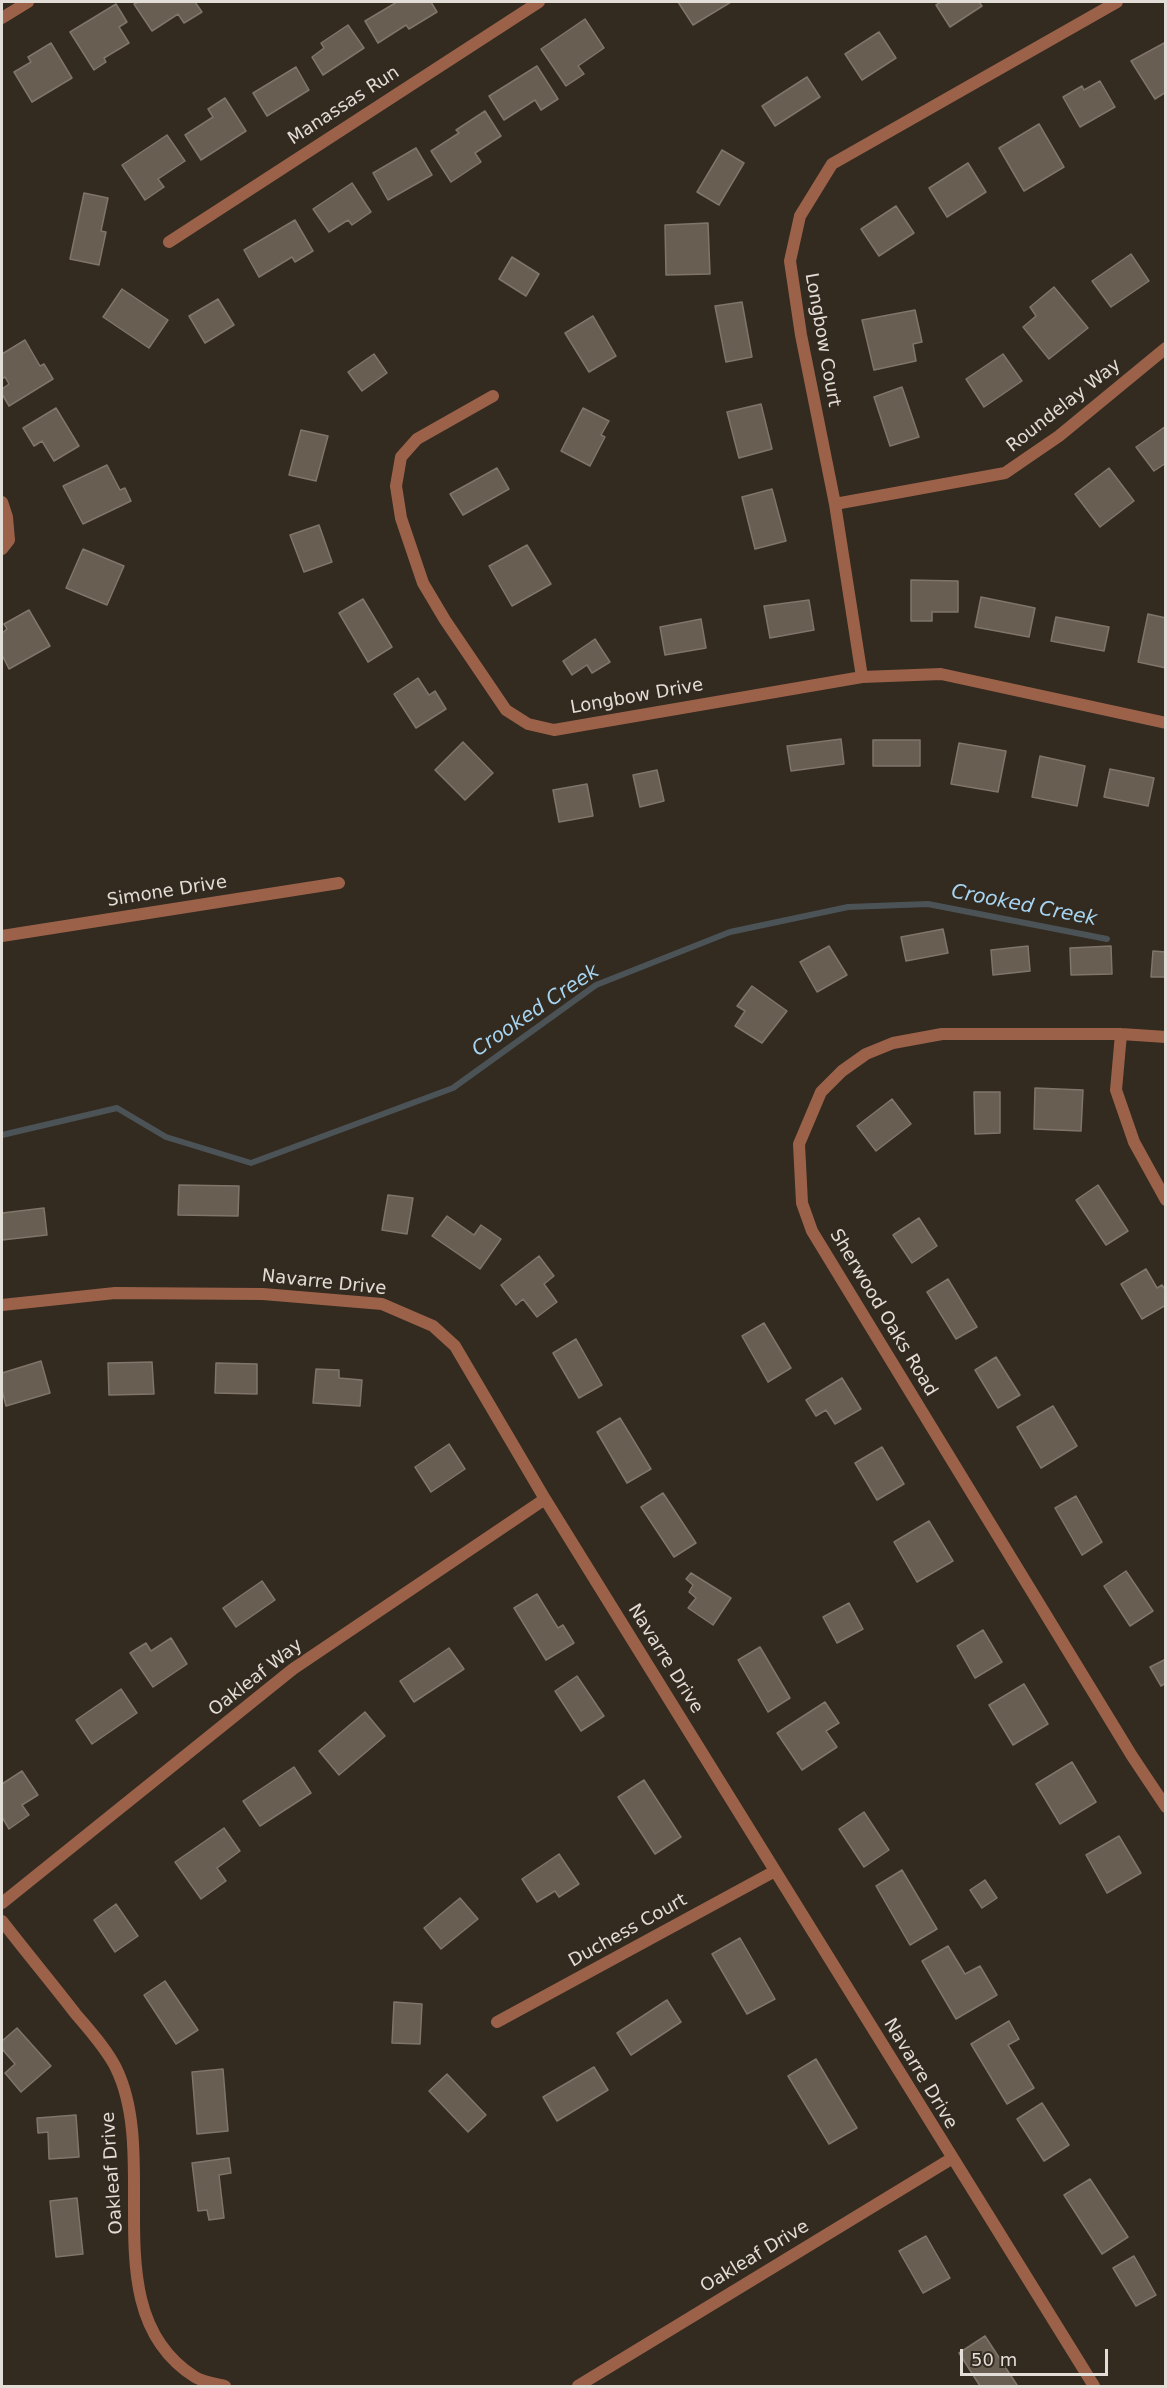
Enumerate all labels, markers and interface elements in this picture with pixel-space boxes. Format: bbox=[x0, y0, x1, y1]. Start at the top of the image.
street label: Manassas Run bbox=[284, 62, 404, 150]
street label: Longbow Court bbox=[800, 271, 844, 409]
street label: Roundelay Way bbox=[1003, 355, 1125, 457]
street label: Longbow Drive bbox=[569, 675, 705, 719]
street label: Simone Drive bbox=[105, 872, 229, 912]
water label: Crooked Creek bbox=[949, 880, 1099, 932]
water label: Crooked Creek bbox=[468, 960, 604, 1062]
street label: Sherwood Oaks Road bbox=[825, 1226, 941, 1400]
street label: Navarre Drive bbox=[261, 1266, 387, 1300]
street label: Navarre Drive bbox=[623, 1600, 707, 1718]
street label: Oakleaf Way bbox=[205, 1635, 307, 1721]
street label: Duchess Court bbox=[565, 1890, 691, 1972]
street label: Navarre Drive bbox=[879, 2015, 961, 2133]
street label: Oakleaf Drive bbox=[98, 2111, 128, 2235]
street label: Oakleaf Drive bbox=[697, 2216, 813, 2298]
scale bar bbox=[963, 2337, 1112, 2375]
text: 50 m bbox=[971, 2349, 1017, 2370]

